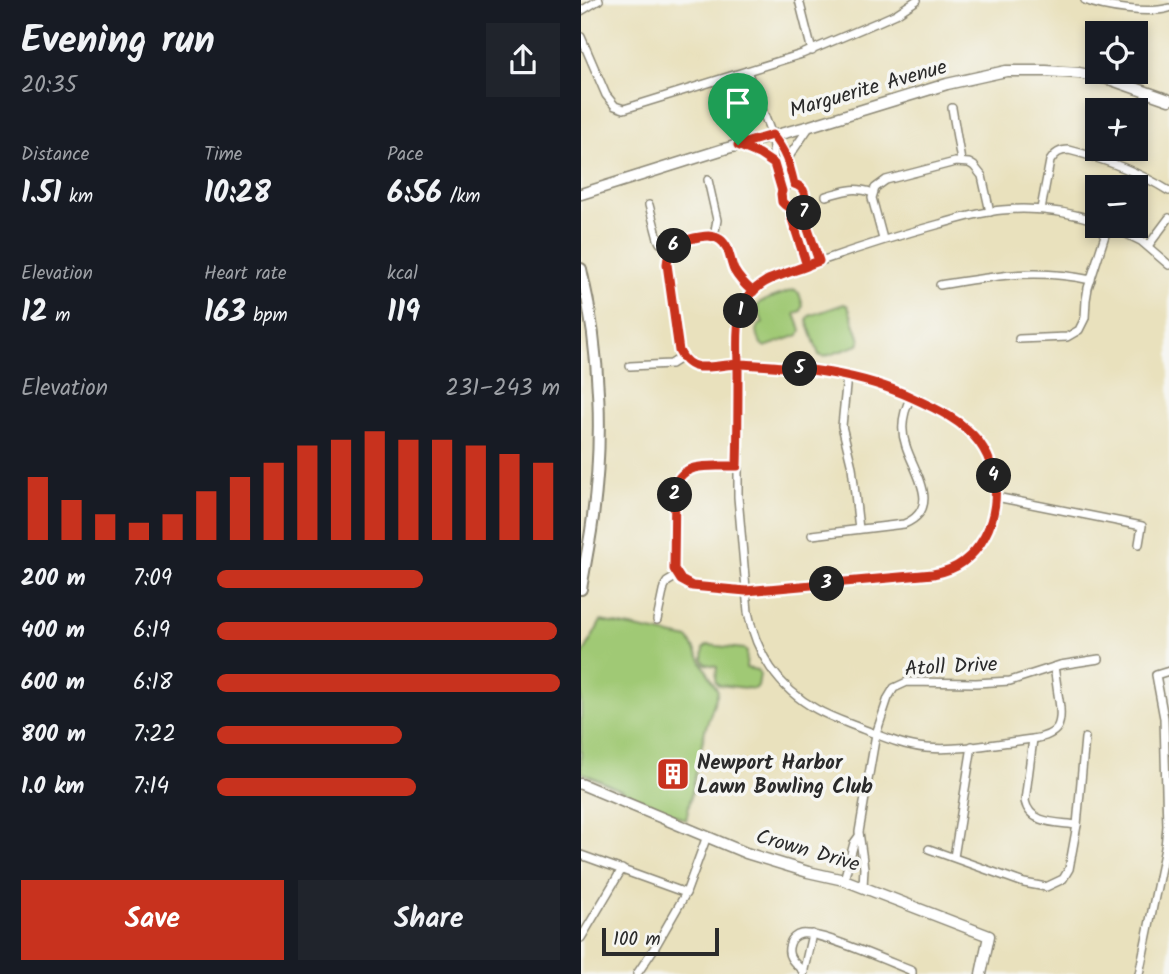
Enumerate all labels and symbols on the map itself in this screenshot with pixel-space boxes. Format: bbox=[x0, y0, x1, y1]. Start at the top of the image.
street label: Marguerite Avenue bbox=[786, 51, 952, 128]
pin bbox=[708, 73, 768, 145]
pin: 7 bbox=[787, 196, 822, 230]
pin: 6 bbox=[657, 229, 691, 264]
pin: 1 bbox=[723, 294, 759, 328]
pin: 5 bbox=[783, 352, 817, 386]
pin: 4 bbox=[977, 458, 1011, 494]
pin: 2 bbox=[657, 477, 693, 512]
pin: 3 bbox=[810, 566, 845, 602]
street label: Atoll Drive bbox=[904, 649, 999, 686]
place label: Newport Harbor Lawn Bowling Club bbox=[697, 747, 873, 804]
building icon: Newport Harbor Lawn Bowling Club bbox=[654, 755, 692, 793]
street label: Crown Drive bbox=[752, 821, 864, 882]
scale bar bbox=[602, 925, 719, 957]

